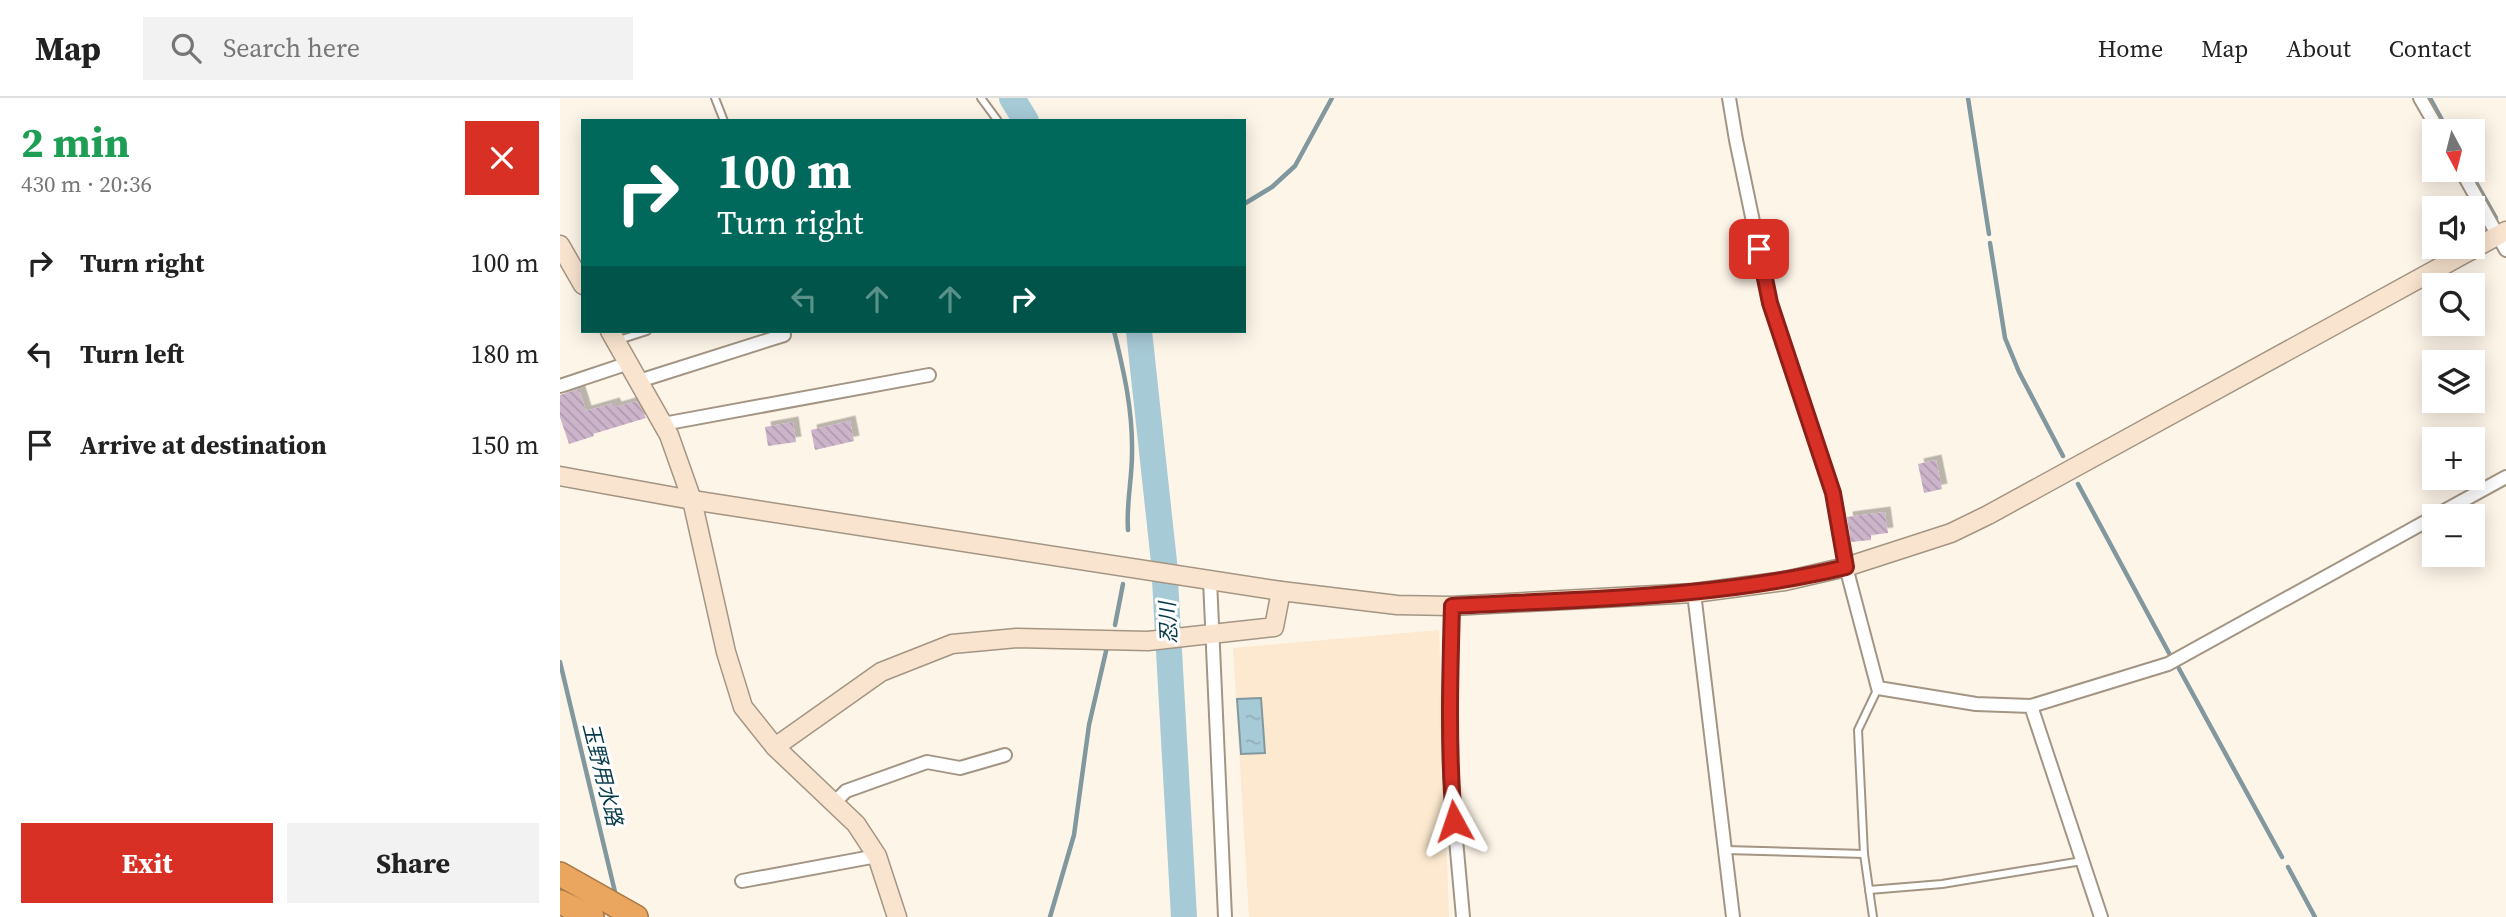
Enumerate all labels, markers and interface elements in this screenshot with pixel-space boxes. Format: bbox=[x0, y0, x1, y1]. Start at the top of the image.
search box bbox=[143, 17, 633, 80]
text: Map bbox=[35, 26, 101, 71]
icon: search bbox=[167, 29, 205, 67]
text: Search here bbox=[223, 30, 360, 66]
text: Home bbox=[2098, 32, 2163, 65]
text: Map bbox=[2201, 32, 2248, 65]
text: About bbox=[2286, 32, 2351, 65]
text: Contact bbox=[2389, 32, 2471, 65]
text: 2 min bbox=[21, 113, 130, 171]
north arrow bbox=[2422, 119, 2485, 182]
map controls bbox=[2422, 119, 2485, 567]
button: close bbox=[465, 121, 539, 195]
text: 100 m bbox=[717, 137, 852, 204]
icon: right bbox=[602, 147, 693, 238]
text: 430 m · 20:36 bbox=[21, 168, 152, 200]
button: sound bbox=[2422, 196, 2485, 259]
text: Turn right bbox=[717, 201, 863, 245]
pin bbox=[1729, 219, 1789, 279]
icon: arrive bbox=[1740, 230, 1778, 268]
icon: right bbox=[21, 244, 59, 282]
text: Turn right bbox=[80, 245, 204, 281]
text: 100 m bbox=[471, 245, 539, 281]
button: search bbox=[2422, 273, 2485, 336]
icon: left bbox=[785, 280, 823, 318]
icon: ahead bbox=[858, 280, 896, 318]
icon: ahead bbox=[931, 280, 969, 318]
icon: right bbox=[1004, 280, 1042, 318]
icon: left bbox=[21, 335, 59, 373]
text: Turn left bbox=[80, 336, 184, 372]
text: 180 m bbox=[471, 336, 539, 372]
button: layers bbox=[2422, 350, 2485, 413]
icon: arrive bbox=[21, 426, 59, 464]
text: Arrive at destination bbox=[80, 427, 327, 463]
text: 150 m bbox=[471, 427, 539, 463]
button: + bbox=[2422, 427, 2485, 490]
button: − bbox=[2422, 504, 2485, 567]
water label: 忍川 bbox=[1152, 599, 1184, 645]
water label: 玉野用水路 bbox=[576, 720, 630, 830]
position arrow bbox=[1417, 784, 1491, 858]
button: Exit bbox=[21, 823, 273, 903]
button: Share bbox=[287, 823, 539, 903]

